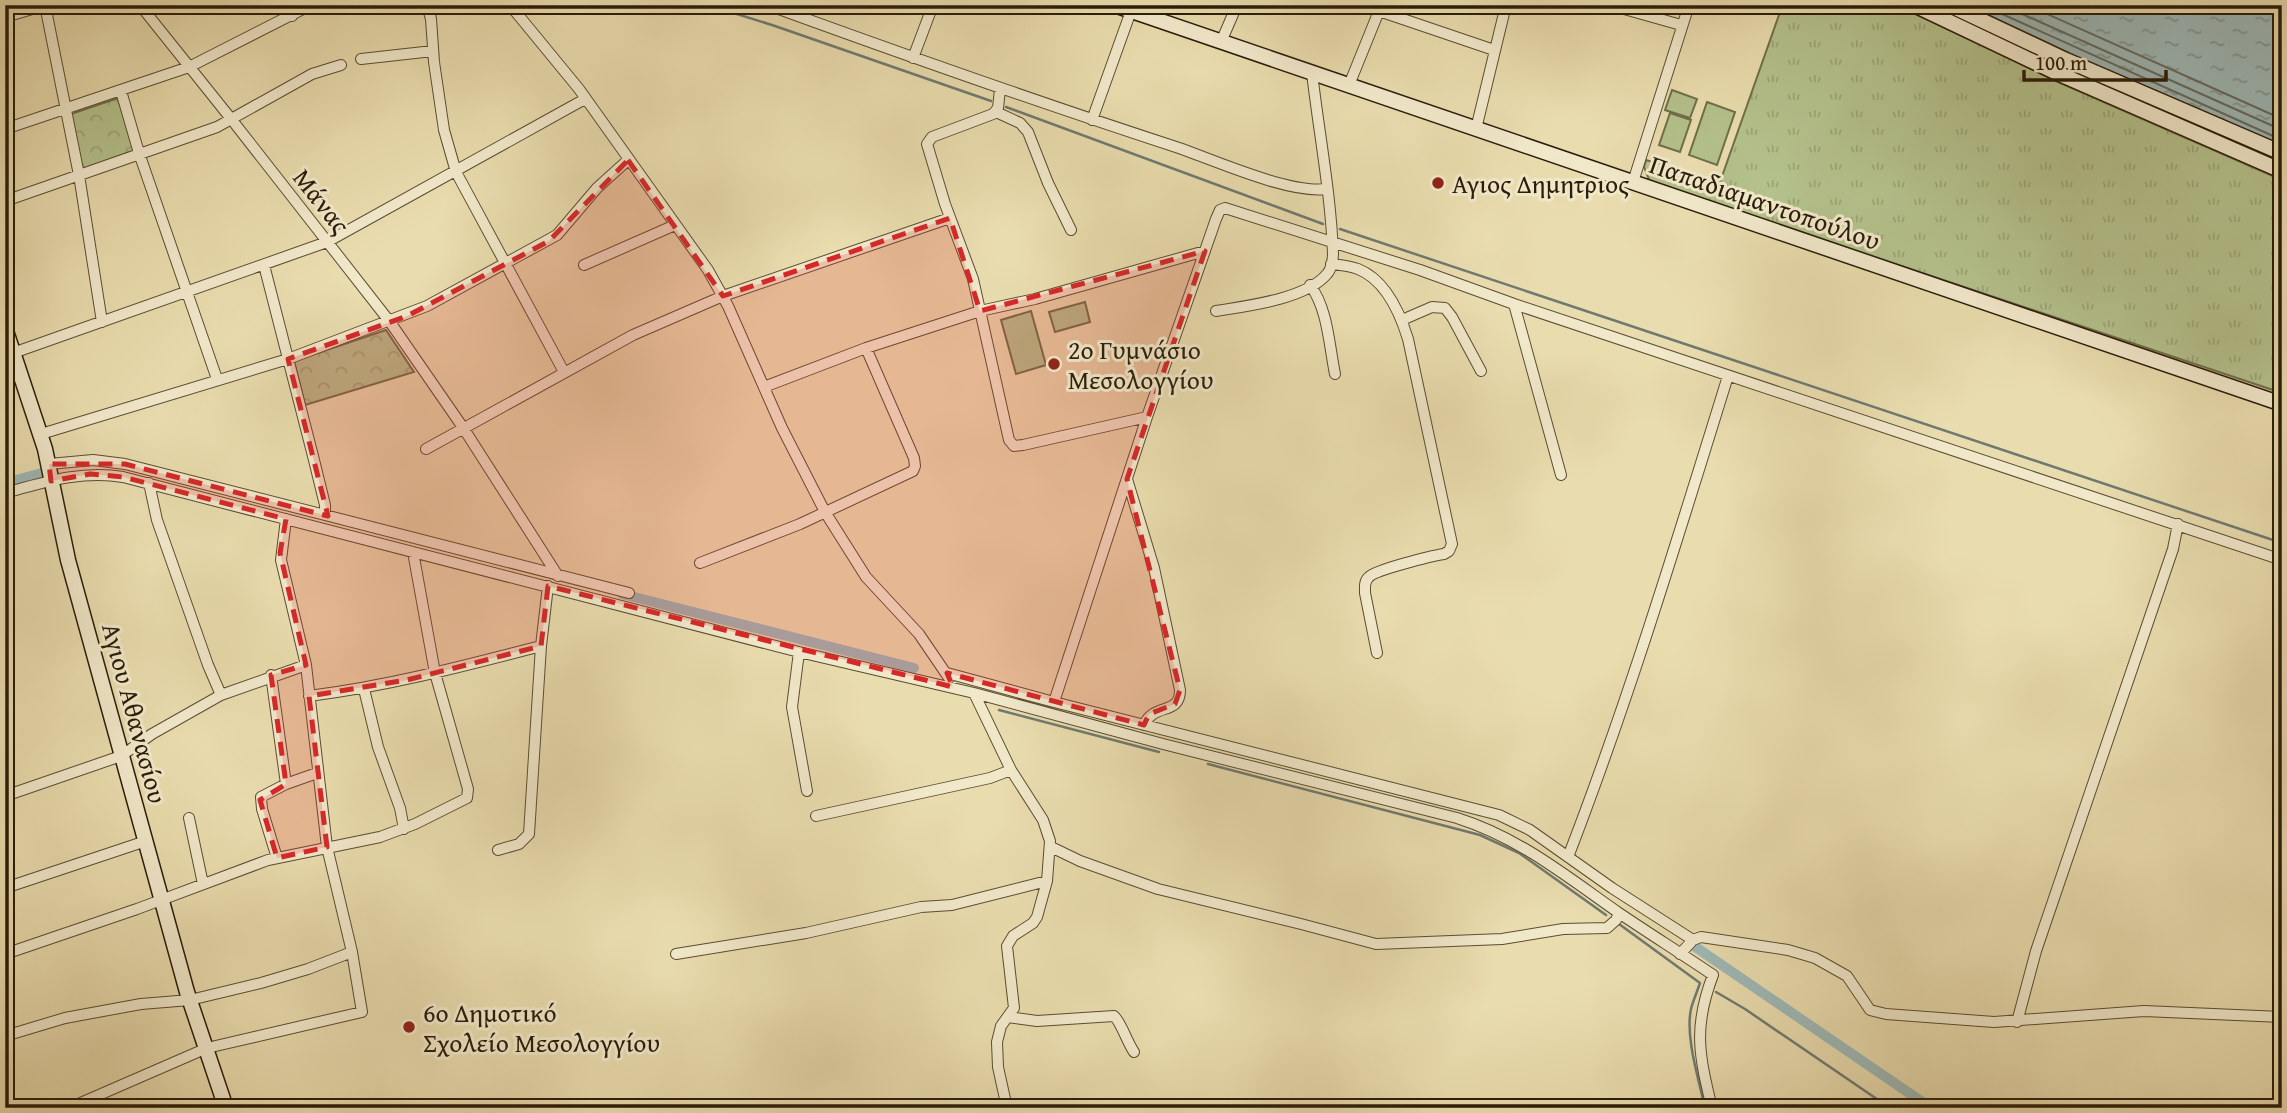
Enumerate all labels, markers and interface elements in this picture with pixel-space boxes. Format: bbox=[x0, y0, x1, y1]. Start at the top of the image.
scale bar bbox=[2024, 38, 2166, 82]
text: 100 m bbox=[2035, 47, 2087, 78]
street label: Παπαδιαμαντοπούλου bbox=[1645, 144, 1885, 260]
street label: Μάνας bbox=[284, 160, 360, 242]
place label: Αγιος Δημητριος bbox=[1452, 164, 1629, 203]
marker: Αγιος Δημητριος bbox=[1430, 175, 1446, 191]
place label: 2ο Γυμνάσιο Μεσολογγίου bbox=[1068, 330, 1213, 399]
marker: 2ο Γυμνάσιο Μεσολογγίου bbox=[1046, 356, 1062, 372]
street label: Αγιου Αθανασίου bbox=[92, 618, 178, 808]
place label: 6ο Δημοτικό Σχολείο Μεσολογγίου bbox=[423, 993, 660, 1062]
marker: 6ο Δημοτικό Σχολείο Μεσολογγίου bbox=[401, 1019, 417, 1035]

